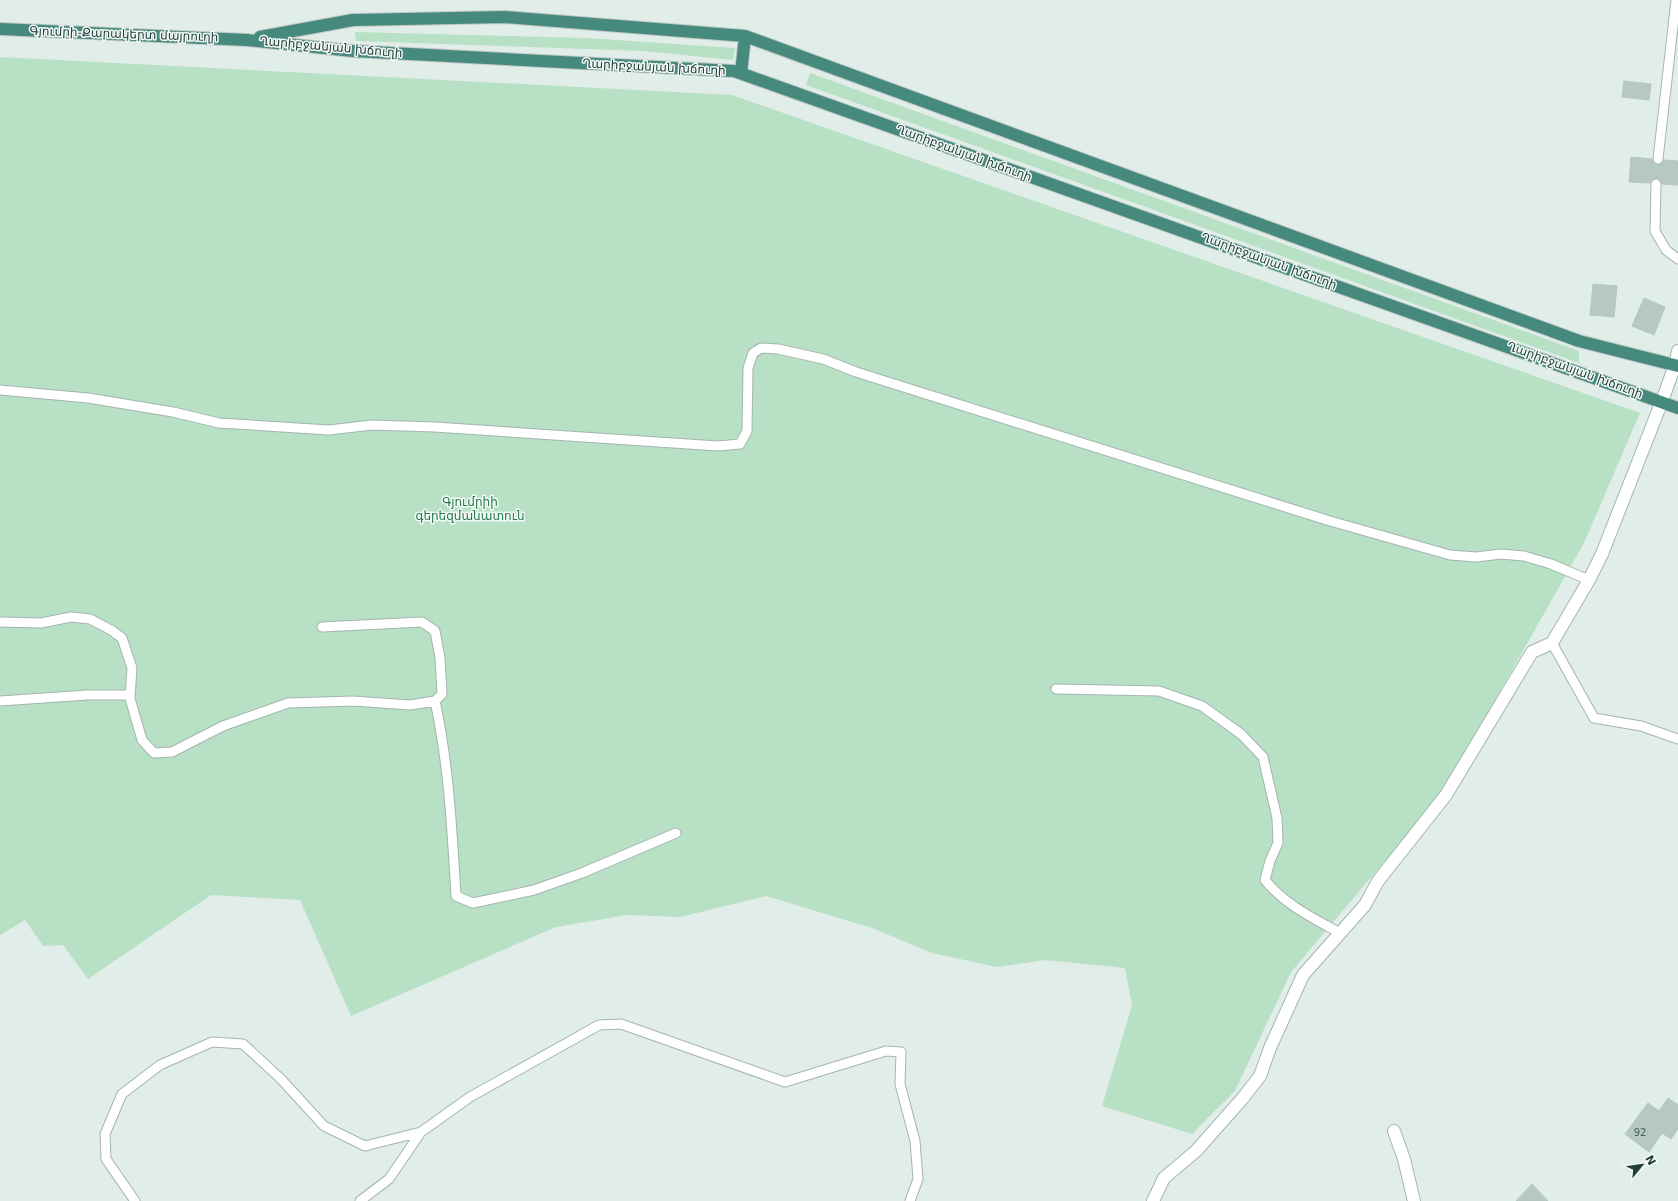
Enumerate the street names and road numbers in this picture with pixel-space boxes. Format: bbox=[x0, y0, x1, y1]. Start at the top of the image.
street label: Գյումրի-Քարակերտ մայրուղի bbox=[29, 24, 219, 44]
street label: Ղարիբջանյան խճուղի bbox=[259, 34, 403, 60]
street label: Ղարիբջանյան խճուղի bbox=[582, 56, 726, 78]
street label: Ղարիբջանյան խճուղի bbox=[894, 122, 1034, 184]
street label: Ղարիբջանյան խճուղի bbox=[1199, 230, 1339, 292]
street label: Ղարիբջանյան խճուղի bbox=[1505, 339, 1645, 401]

